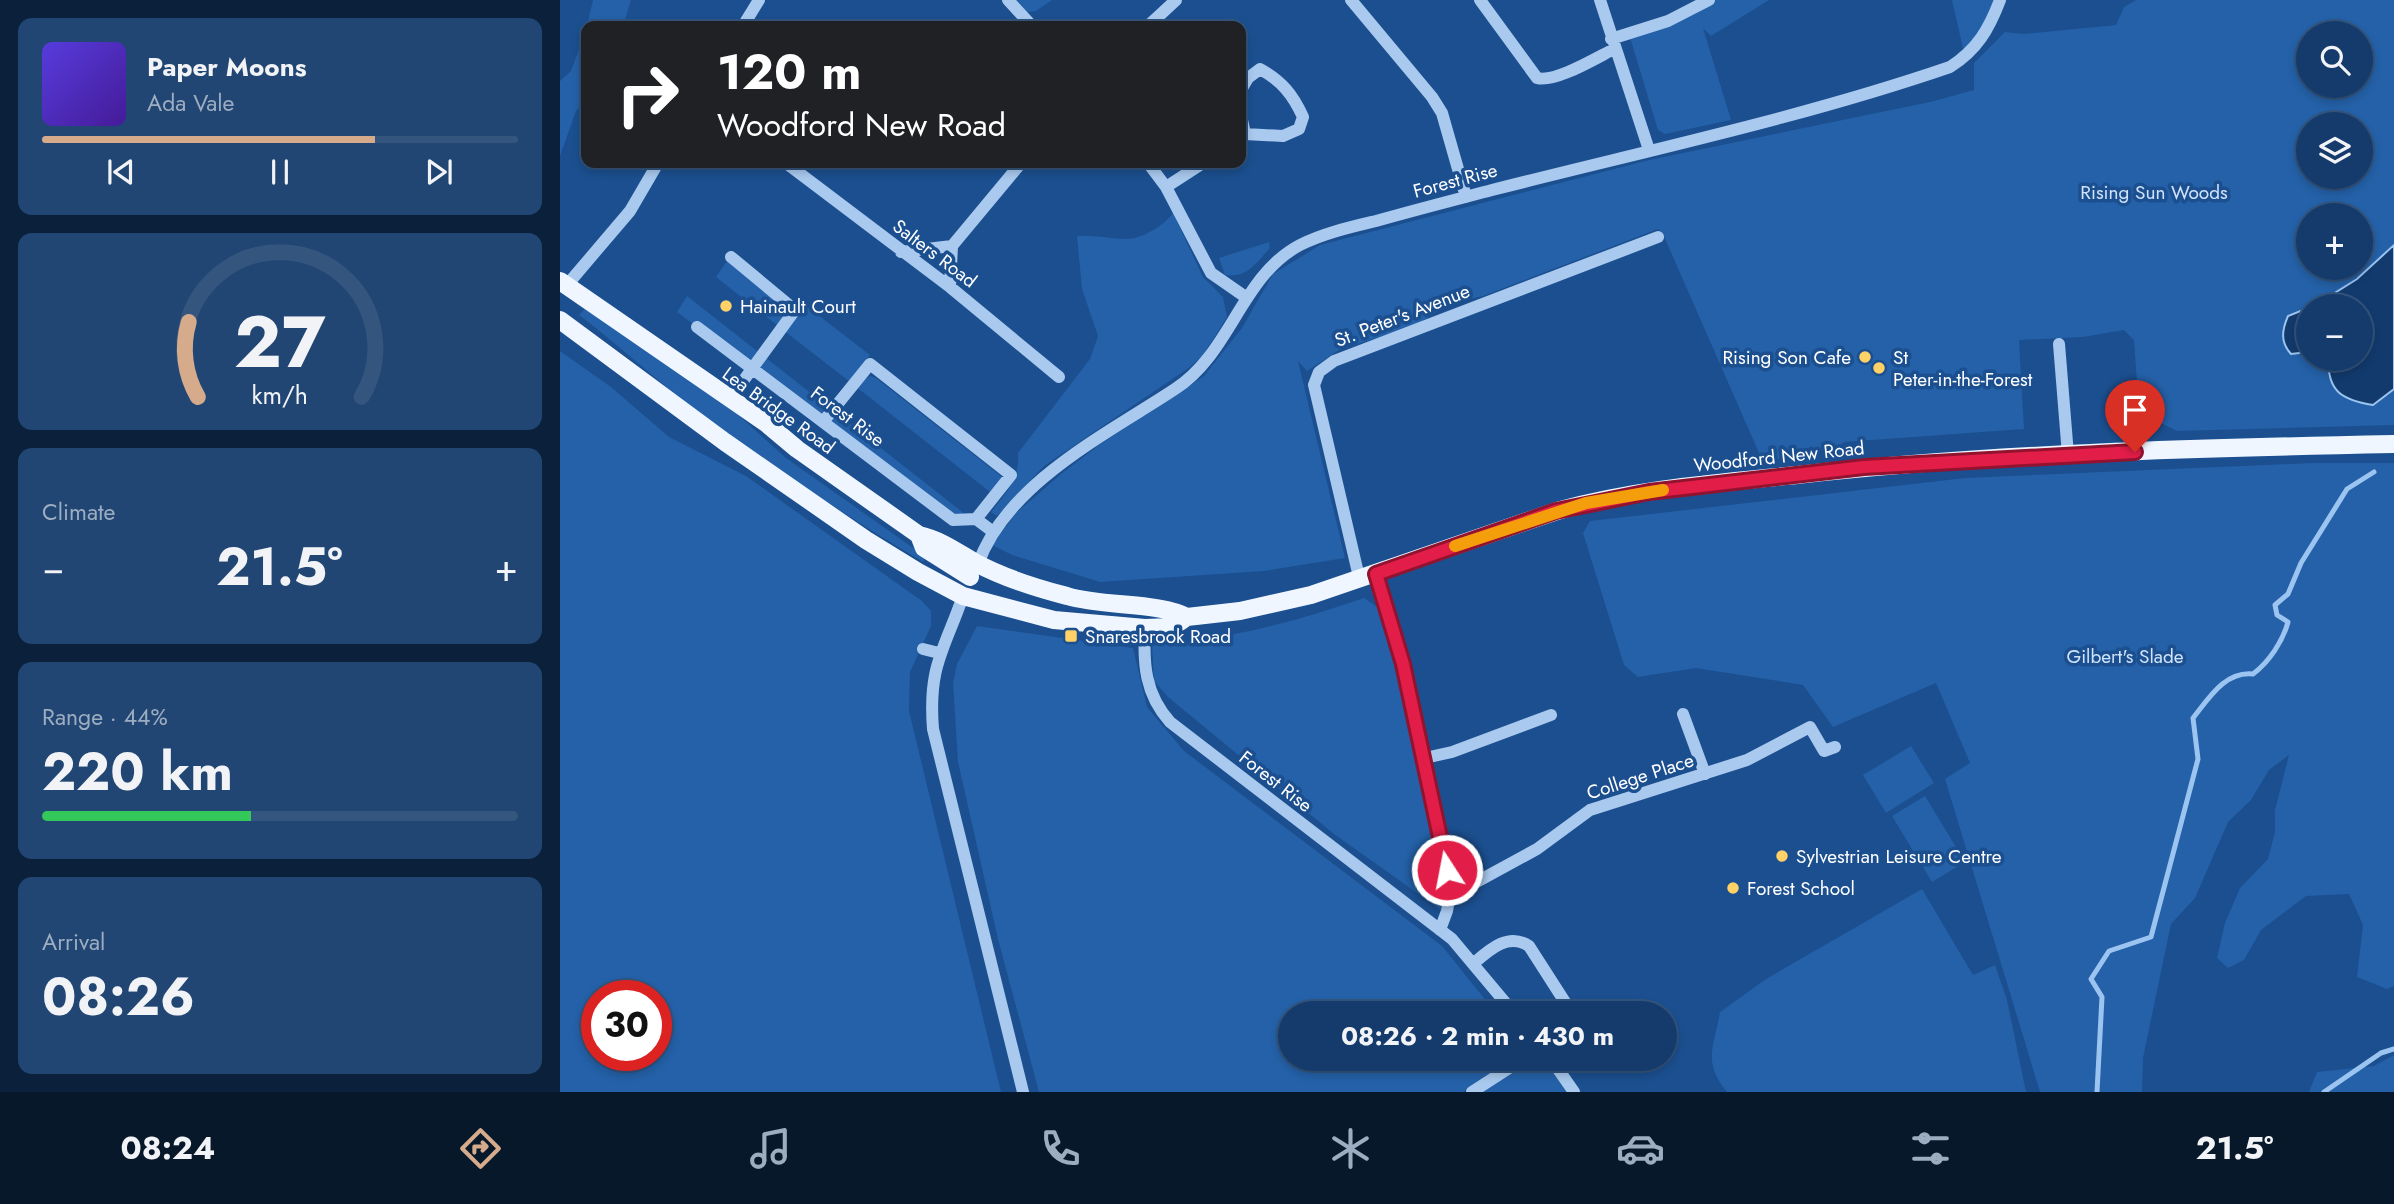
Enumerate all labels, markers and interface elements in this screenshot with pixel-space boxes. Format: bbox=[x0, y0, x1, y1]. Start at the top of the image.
map controls bbox=[2296, 21, 2373, 371]
button: search bbox=[2296, 21, 2373, 98]
text: 120 m bbox=[717, 37, 861, 107]
text: Paper Moons bbox=[147, 48, 307, 86]
icon: right bbox=[602, 49, 693, 140]
text: Ada Vale bbox=[147, 86, 234, 120]
text: Woodford New Road bbox=[717, 102, 1006, 148]
button: layers bbox=[2296, 112, 2373, 189]
icon: previous bbox=[102, 153, 140, 191]
icon: pause bbox=[261, 153, 299, 191]
icon: next bbox=[420, 153, 458, 191]
street label: Forest Rise bbox=[1410, 156, 1500, 205]
park label: Rising Sun Woods bbox=[2080, 179, 2228, 206]
button: + bbox=[2296, 203, 2373, 280]
street label: Salters Road bbox=[887, 213, 982, 294]
street label: St. Peter's Avenue bbox=[1331, 277, 1474, 354]
text: 27 bbox=[234, 290, 326, 395]
place label: Hainault Court bbox=[740, 293, 856, 320]
button: − bbox=[2296, 294, 2373, 371]
marker: Hainault Court bbox=[718, 298, 734, 314]
place label: Rising Son Cafe bbox=[1722, 344, 1851, 371]
place label: St Peter-in-the-Forest bbox=[1893, 344, 2033, 393]
marker: Rising Son Cafe bbox=[1857, 349, 1873, 365]
street label: Lea Bridge Road bbox=[717, 360, 841, 461]
marker: St Peter-in-the-Forest bbox=[1871, 360, 1887, 376]
text: km/h bbox=[252, 377, 308, 413]
street label: Forest Rise bbox=[805, 380, 890, 453]
pin bbox=[2105, 380, 2165, 452]
icon: arrive bbox=[2116, 391, 2154, 429]
street label: Woodford New Road bbox=[1692, 434, 1866, 479]
text: Climate bbox=[42, 495, 115, 529]
text: 21.5° bbox=[216, 529, 343, 605]
text: − bbox=[42, 540, 64, 595]
text: + bbox=[495, 540, 518, 595]
place label: Snaresbrook Road bbox=[1085, 623, 1231, 650]
marker: Snaresbrook Road bbox=[1063, 628, 1079, 644]
park label: Gilbert's Slade bbox=[2066, 643, 2184, 670]
text: Range · 44% bbox=[42, 700, 168, 734]
text: 220 km bbox=[42, 734, 233, 810]
street label: Forest Rise bbox=[1233, 744, 1318, 819]
street label: College Place bbox=[1583, 746, 1697, 806]
position arrow bbox=[1410, 833, 1484, 907]
place label: Sylvestrian Leisure Centre bbox=[1796, 843, 2002, 870]
marker: Sylvestrian Leisure Centre bbox=[1774, 848, 1790, 864]
place label: Forest School bbox=[1747, 875, 1855, 902]
marker: Forest School bbox=[1725, 880, 1741, 896]
text: Arrival bbox=[42, 925, 105, 959]
text: 08:26 bbox=[42, 959, 195, 1035]
speed limit sign: 30 bbox=[581, 980, 672, 1071]
text: 08:26 · 2 min · 430 m bbox=[1341, 1017, 1614, 1055]
icon: directions bbox=[456, 1124, 505, 1173]
icon: music bbox=[746, 1124, 795, 1173]
icon: phone bbox=[1036, 1124, 1085, 1173]
icon: climate bbox=[1326, 1124, 1375, 1173]
icon: car bbox=[1616, 1124, 1665, 1173]
icon: filters bbox=[1906, 1124, 1955, 1173]
text: 08:24 bbox=[120, 1125, 215, 1171]
text: 21.5° bbox=[2196, 1125, 2274, 1171]

